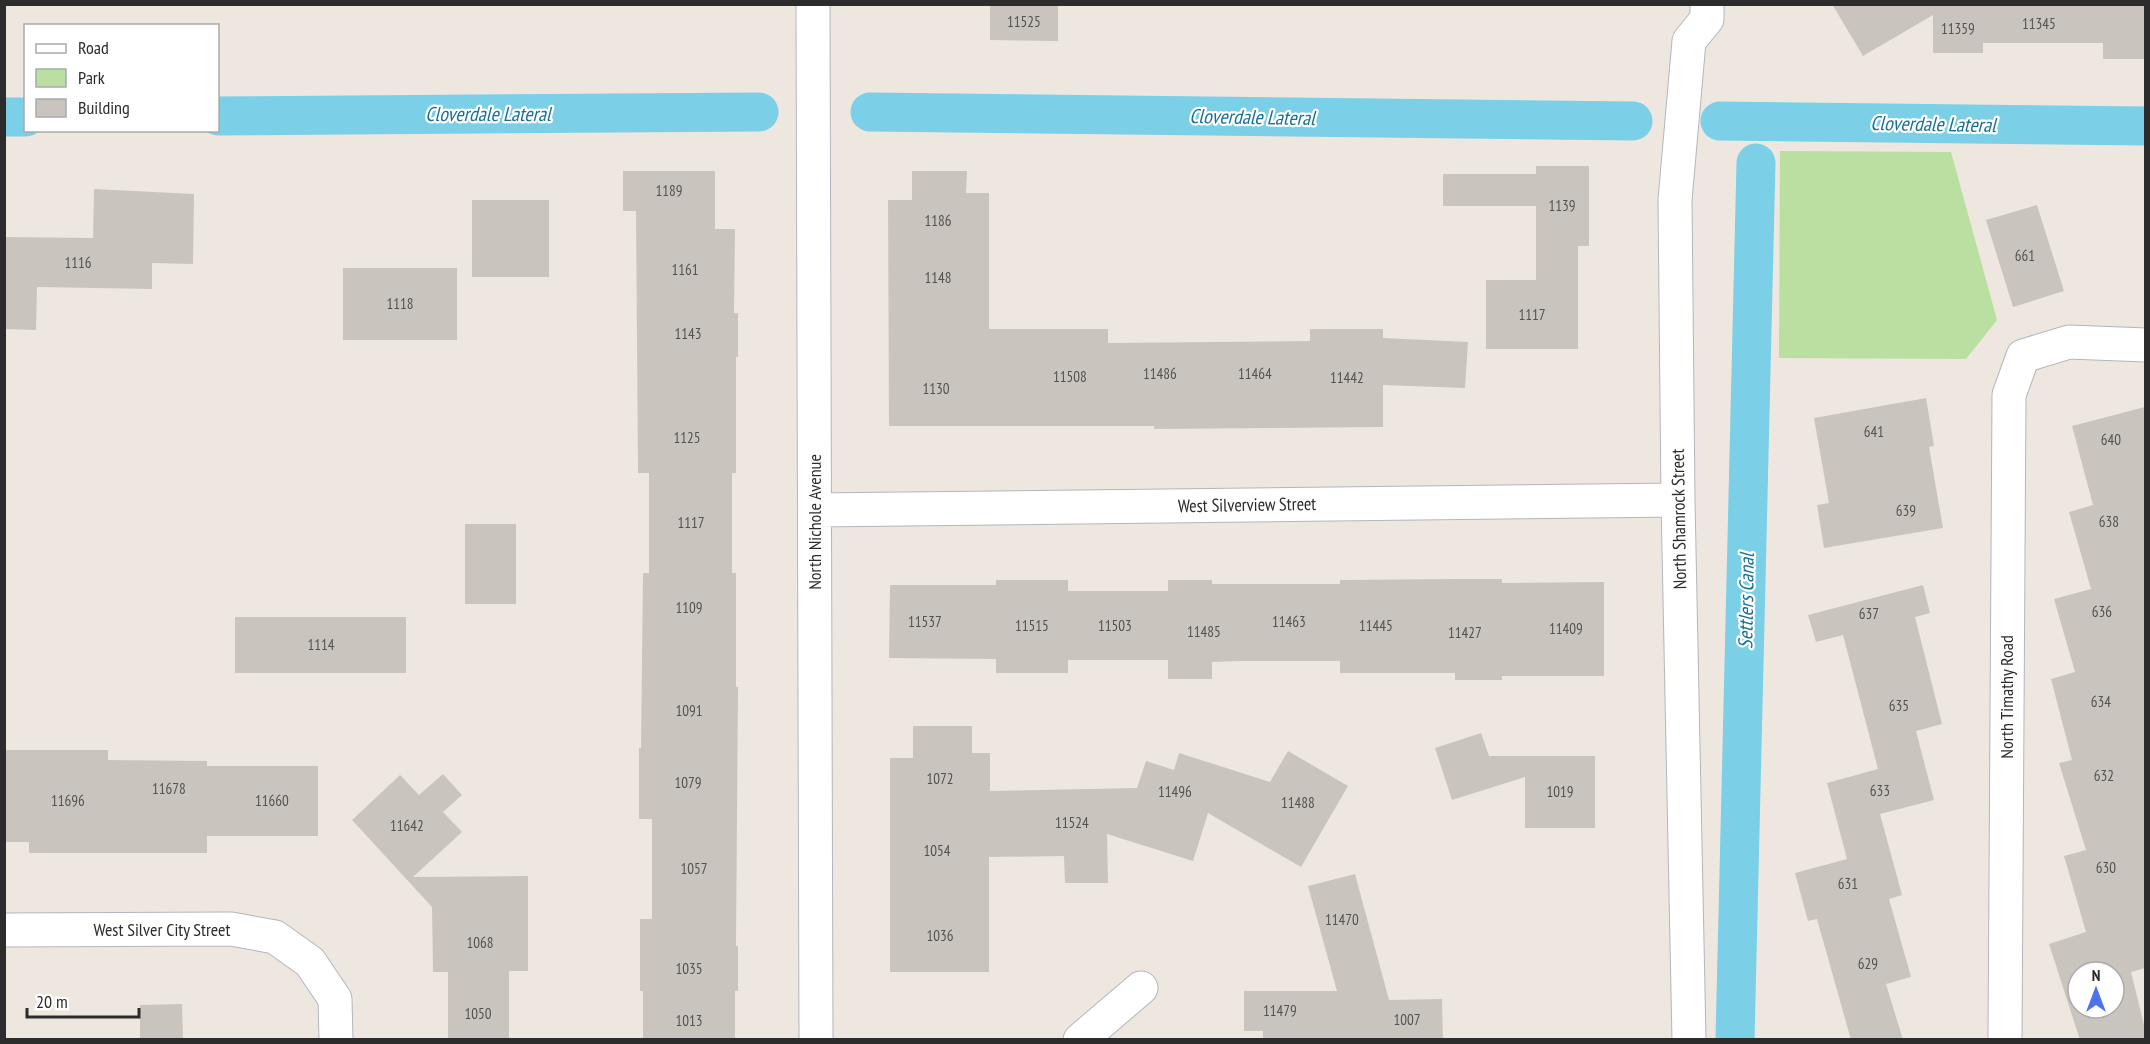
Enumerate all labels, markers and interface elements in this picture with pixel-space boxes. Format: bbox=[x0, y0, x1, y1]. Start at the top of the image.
house number: 11525 bbox=[1007, 12, 1041, 31]
house number: 11345 bbox=[2022, 14, 2056, 33]
house number: 11359 bbox=[1941, 19, 1975, 38]
legend bbox=[24, 24, 219, 132]
text: Road bbox=[78, 36, 109, 59]
text: Park bbox=[78, 66, 105, 89]
text: Building bbox=[78, 96, 130, 119]
water label: Cloverdale Lateral bbox=[425, 101, 553, 127]
water label: Cloverdale Lateral bbox=[1189, 103, 1317, 131]
water label: Cloverdale Lateral bbox=[1870, 110, 1998, 138]
house number: 1189 bbox=[655, 181, 683, 200]
house number: 1139 bbox=[1548, 196, 1576, 215]
house number: 1186 bbox=[924, 211, 952, 230]
house number: 661 bbox=[2015, 246, 2035, 265]
house number: 1116 bbox=[64, 253, 92, 272]
house number: 1161 bbox=[671, 260, 699, 279]
house number: 1148 bbox=[924, 268, 952, 287]
house number: 1118 bbox=[386, 294, 414, 313]
house number: 1117 bbox=[1518, 305, 1546, 324]
house number: 1143 bbox=[674, 324, 702, 343]
house number: 11486 bbox=[1143, 364, 1177, 383]
house number: 11464 bbox=[1238, 364, 1272, 383]
house number: 11508 bbox=[1053, 367, 1087, 386]
house number: 11442 bbox=[1330, 368, 1364, 387]
house number: 1130 bbox=[922, 379, 950, 398]
house number: 641 bbox=[1864, 422, 1884, 441]
house number: 1125 bbox=[673, 428, 701, 447]
house number: 640 bbox=[2101, 430, 2121, 449]
street label: North Shamrock Street bbox=[1666, 448, 1691, 590]
street label: North Nichole Avenue bbox=[803, 454, 826, 590]
street label: West Silverview Street bbox=[1178, 492, 1316, 517]
house number: 639 bbox=[1896, 501, 1916, 520]
house number: 638 bbox=[2099, 512, 2119, 531]
house number: 1117 bbox=[677, 513, 705, 532]
water label: Settlers Canal bbox=[1732, 551, 1760, 649]
house number: 1109 bbox=[675, 598, 703, 617]
house number: 636 bbox=[2092, 602, 2112, 621]
house number: 637 bbox=[1859, 604, 1879, 623]
house number: 11537 bbox=[908, 612, 942, 631]
house number: 11463 bbox=[1272, 612, 1306, 631]
house number: 11515 bbox=[1015, 616, 1049, 635]
house number: 11503 bbox=[1098, 616, 1132, 635]
house number: 11445 bbox=[1359, 616, 1393, 635]
house number: 11409 bbox=[1549, 619, 1583, 638]
house number: 11485 bbox=[1187, 622, 1221, 641]
house number: 11427 bbox=[1448, 623, 1482, 642]
house number: 1114 bbox=[307, 635, 335, 654]
street label: North Timathy Road bbox=[1995, 635, 2018, 759]
house number: 634 bbox=[2091, 692, 2111, 711]
house number: 635 bbox=[1889, 696, 1909, 715]
house number: 1091 bbox=[675, 701, 703, 720]
house number: 632 bbox=[2094, 766, 2114, 785]
house number: 1072 bbox=[926, 769, 954, 788]
house number: 1079 bbox=[674, 773, 702, 792]
house number: 11678 bbox=[152, 779, 186, 798]
house number: 633 bbox=[1870, 781, 1890, 800]
house number: 11496 bbox=[1158, 782, 1192, 801]
house number: 1019 bbox=[1546, 782, 1574, 801]
house number: 11696 bbox=[51, 791, 85, 810]
house number: 11660 bbox=[255, 791, 289, 810]
house number: 11488 bbox=[1281, 793, 1315, 812]
house number: 11524 bbox=[1055, 813, 1089, 832]
house number: 11642 bbox=[390, 816, 424, 835]
house number: 1054 bbox=[923, 841, 951, 860]
house number: 630 bbox=[2096, 858, 2116, 877]
house number: 1057 bbox=[680, 859, 708, 878]
house number: 631 bbox=[1838, 874, 1858, 893]
house number: 11470 bbox=[1325, 910, 1359, 929]
street label: West Silver City Street bbox=[93, 918, 231, 941]
house number: 1036 bbox=[926, 926, 954, 945]
house number: 1068 bbox=[466, 933, 494, 952]
house number: 629 bbox=[1858, 954, 1878, 973]
house number: 1035 bbox=[675, 959, 703, 978]
north arrow bbox=[2066, 960, 2126, 1020]
text: N bbox=[2092, 965, 2100, 985]
scale bar bbox=[27, 981, 140, 1019]
text: 20 m bbox=[36, 990, 68, 1013]
house number: 11479 bbox=[1263, 1001, 1297, 1020]
house number: 1050 bbox=[464, 1004, 492, 1023]
house number: 1007 bbox=[1393, 1010, 1421, 1029]
house number: 1013 bbox=[675, 1011, 703, 1030]

